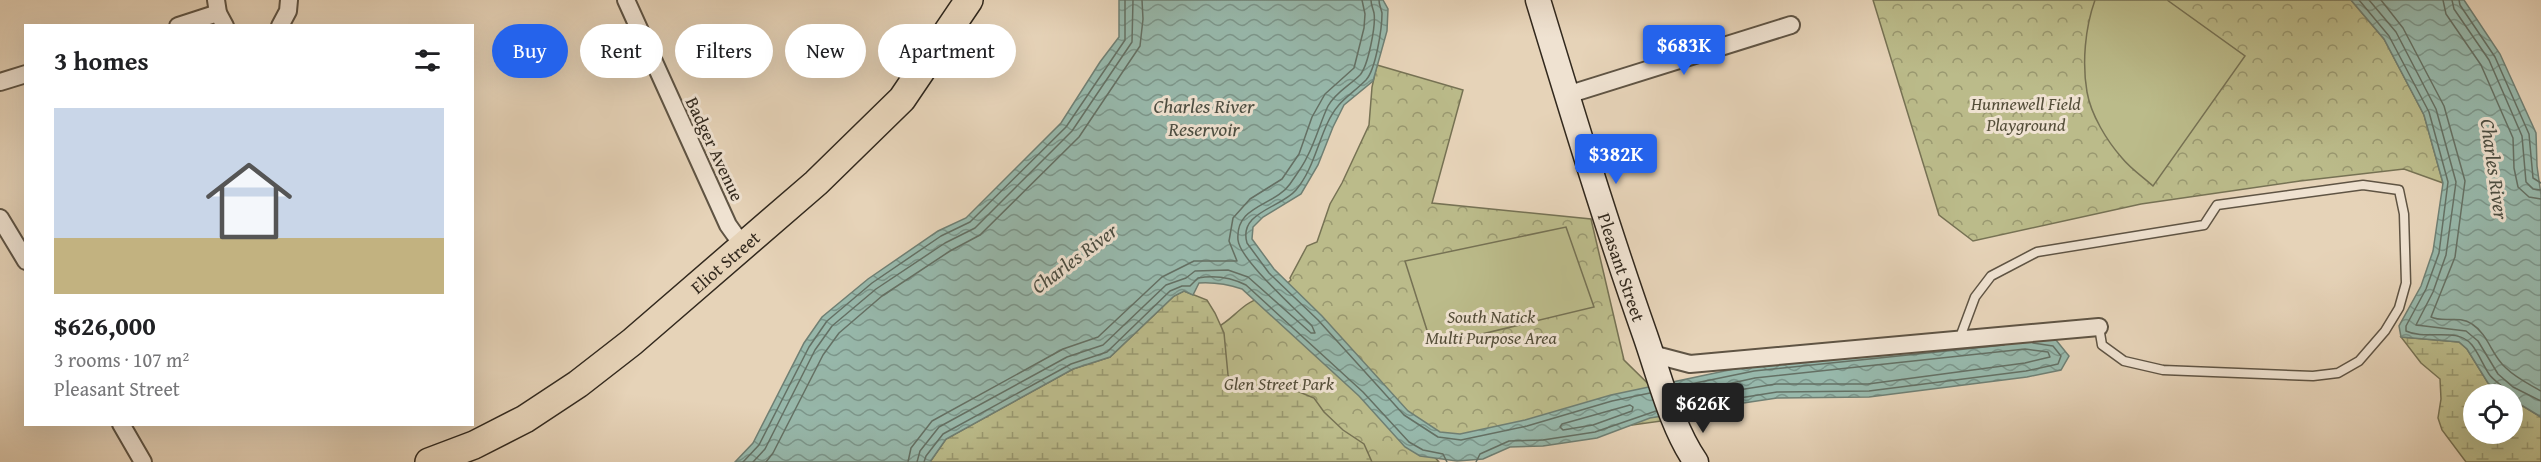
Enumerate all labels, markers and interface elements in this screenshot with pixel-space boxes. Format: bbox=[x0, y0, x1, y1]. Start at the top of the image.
chip: Buy bbox=[492, 24, 568, 78]
chip: Rent bbox=[580, 24, 663, 78]
chip: Filters bbox=[675, 24, 773, 78]
chip: New bbox=[785, 24, 866, 78]
chip: Apartment bbox=[878, 24, 1016, 78]
pin: $683K bbox=[1642, 25, 1726, 76]
text: $683K bbox=[1657, 30, 1711, 59]
text: 3 homes bbox=[54, 41, 149, 80]
icon: filters bbox=[411, 44, 444, 77]
park label: Hunnewell Field Playground bbox=[1970, 90, 2081, 138]
water label: Charles River Reservoir bbox=[1153, 91, 1255, 143]
street label: Badger Avenue bbox=[679, 92, 751, 206]
water label: Charles River bbox=[2474, 117, 2516, 222]
pin: $382K bbox=[1574, 134, 1658, 185]
text: $382K bbox=[1589, 139, 1643, 168]
icon: home bbox=[195, 147, 303, 255]
street label: Pleasant Street bbox=[1591, 209, 1653, 326]
water label: Charles River bbox=[1025, 216, 1124, 300]
street label: Eliot Street bbox=[684, 224, 766, 300]
park label: South Natick Multi Purpose Area bbox=[1425, 303, 1557, 351]
text: $626,000 bbox=[54, 306, 156, 345]
text: 3 rooms · 107 m² bbox=[54, 345, 189, 374]
park label: Glen Street Park bbox=[1224, 370, 1335, 397]
text: Pleasant Street bbox=[54, 374, 180, 403]
pin: $626K bbox=[1661, 383, 1745, 434]
map controls bbox=[2463, 384, 2523, 444]
button: locate bbox=[2463, 384, 2523, 444]
text: $626K bbox=[1676, 388, 1730, 417]

